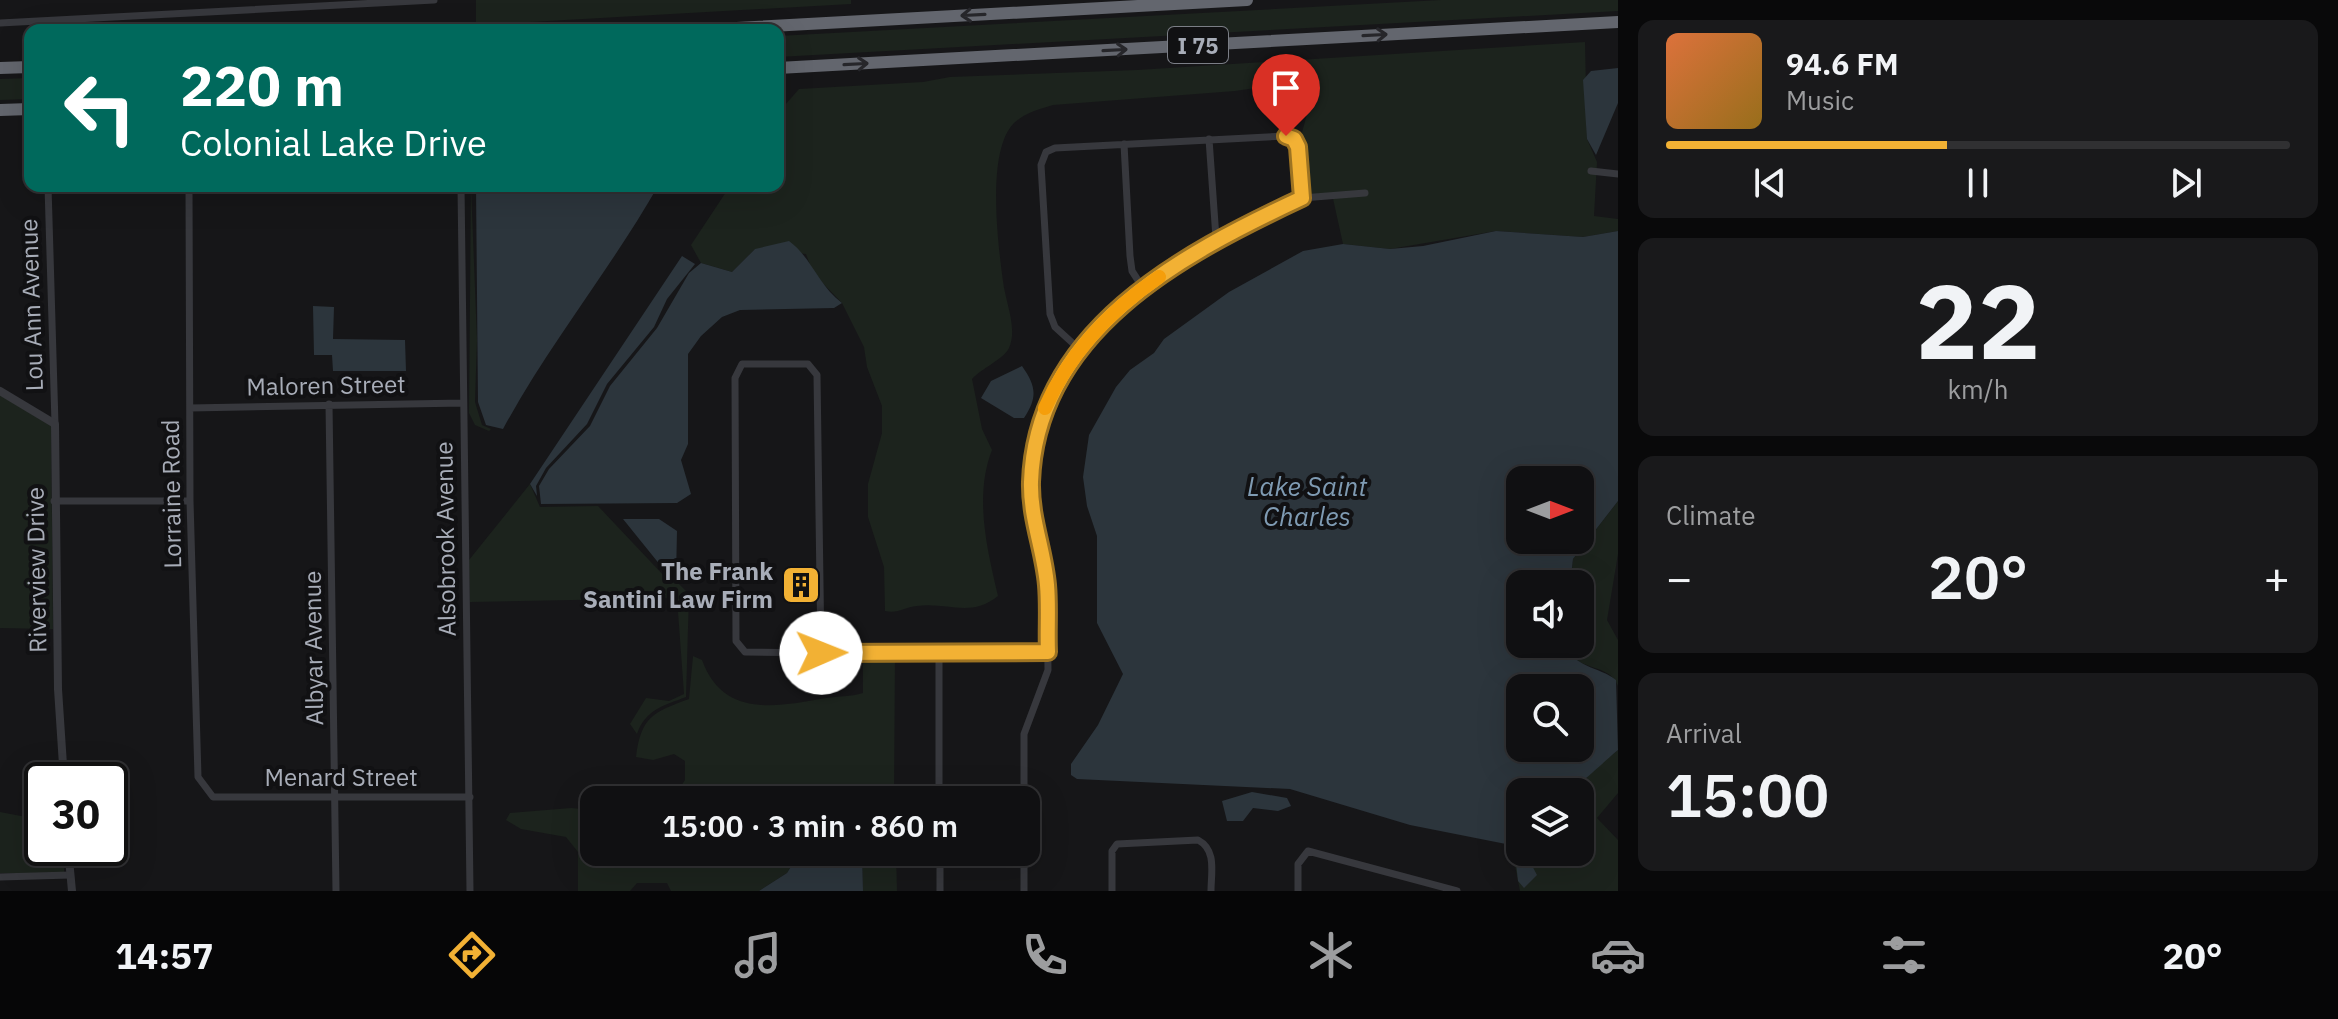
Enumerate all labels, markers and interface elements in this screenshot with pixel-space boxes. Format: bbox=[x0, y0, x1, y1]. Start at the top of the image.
one-way arrow bbox=[960, 8, 987, 23]
road number: I 75 bbox=[1168, 27, 1228, 63]
one-way arrow bbox=[1361, 28, 1388, 43]
one-way arrow bbox=[1102, 42, 1128, 57]
text: 94.6 FM bbox=[1786, 44, 1899, 83]
text: 220 m bbox=[180, 49, 344, 121]
pin bbox=[1252, 54, 1320, 136]
icon: left bbox=[48, 56, 152, 160]
one-way arrow bbox=[842, 56, 869, 71]
icon: arrive bbox=[1264, 66, 1308, 110]
text: Music bbox=[1786, 83, 1854, 117]
text: Colonial Lake Drive bbox=[180, 119, 487, 166]
icon: previous bbox=[1748, 161, 1792, 205]
icon: pause bbox=[1956, 161, 2000, 205]
icon: next bbox=[2164, 161, 2208, 205]
street label: Lou Ann Avenue bbox=[12, 218, 50, 392]
text: 22 bbox=[1916, 252, 2040, 388]
street label: Maloren Street bbox=[246, 368, 406, 402]
text: km/h bbox=[1947, 372, 2009, 406]
street label: Lorraine Road bbox=[154, 419, 188, 569]
street label: Alsobrook Avenue bbox=[427, 441, 463, 637]
north arrow bbox=[1506, 466, 1594, 554]
map controls bbox=[1506, 466, 1594, 866]
water label: Lake Saint Charles bbox=[1247, 469, 1368, 533]
street label: Riverview Drive bbox=[19, 487, 53, 653]
text: Climate bbox=[1666, 498, 1756, 532]
text: 20° bbox=[1928, 537, 2028, 616]
text: − bbox=[1666, 549, 1692, 606]
text: + bbox=[2264, 549, 2290, 606]
place label: The Frank Santini Law Firm bbox=[583, 555, 773, 615]
building icon: The Frank Santini Law Firm bbox=[780, 564, 822, 606]
street label: Albyar Avenue bbox=[296, 570, 330, 726]
button: sound bbox=[1506, 570, 1594, 658]
position arrow bbox=[779, 611, 863, 695]
button: search bbox=[1506, 674, 1594, 762]
text: Arrival bbox=[1666, 716, 1742, 750]
text: 15:00 bbox=[1666, 755, 1829, 834]
street label: Menard Street bbox=[264, 761, 418, 793]
speed limit sign: 30 bbox=[24, 762, 128, 866]
button: layers bbox=[1506, 778, 1594, 866]
text: 15:00 · 3 min · 860 m bbox=[662, 806, 958, 845]
icon: directions bbox=[444, 927, 500, 983]
icon: music bbox=[730, 927, 786, 983]
icon: phone bbox=[1017, 927, 1073, 983]
icon: climate bbox=[1303, 927, 1359, 983]
icon: car bbox=[1590, 927, 1646, 983]
icon: filters bbox=[1876, 927, 1932, 983]
text: 14:57 bbox=[115, 932, 214, 979]
text: 20° bbox=[2163, 932, 2223, 979]

